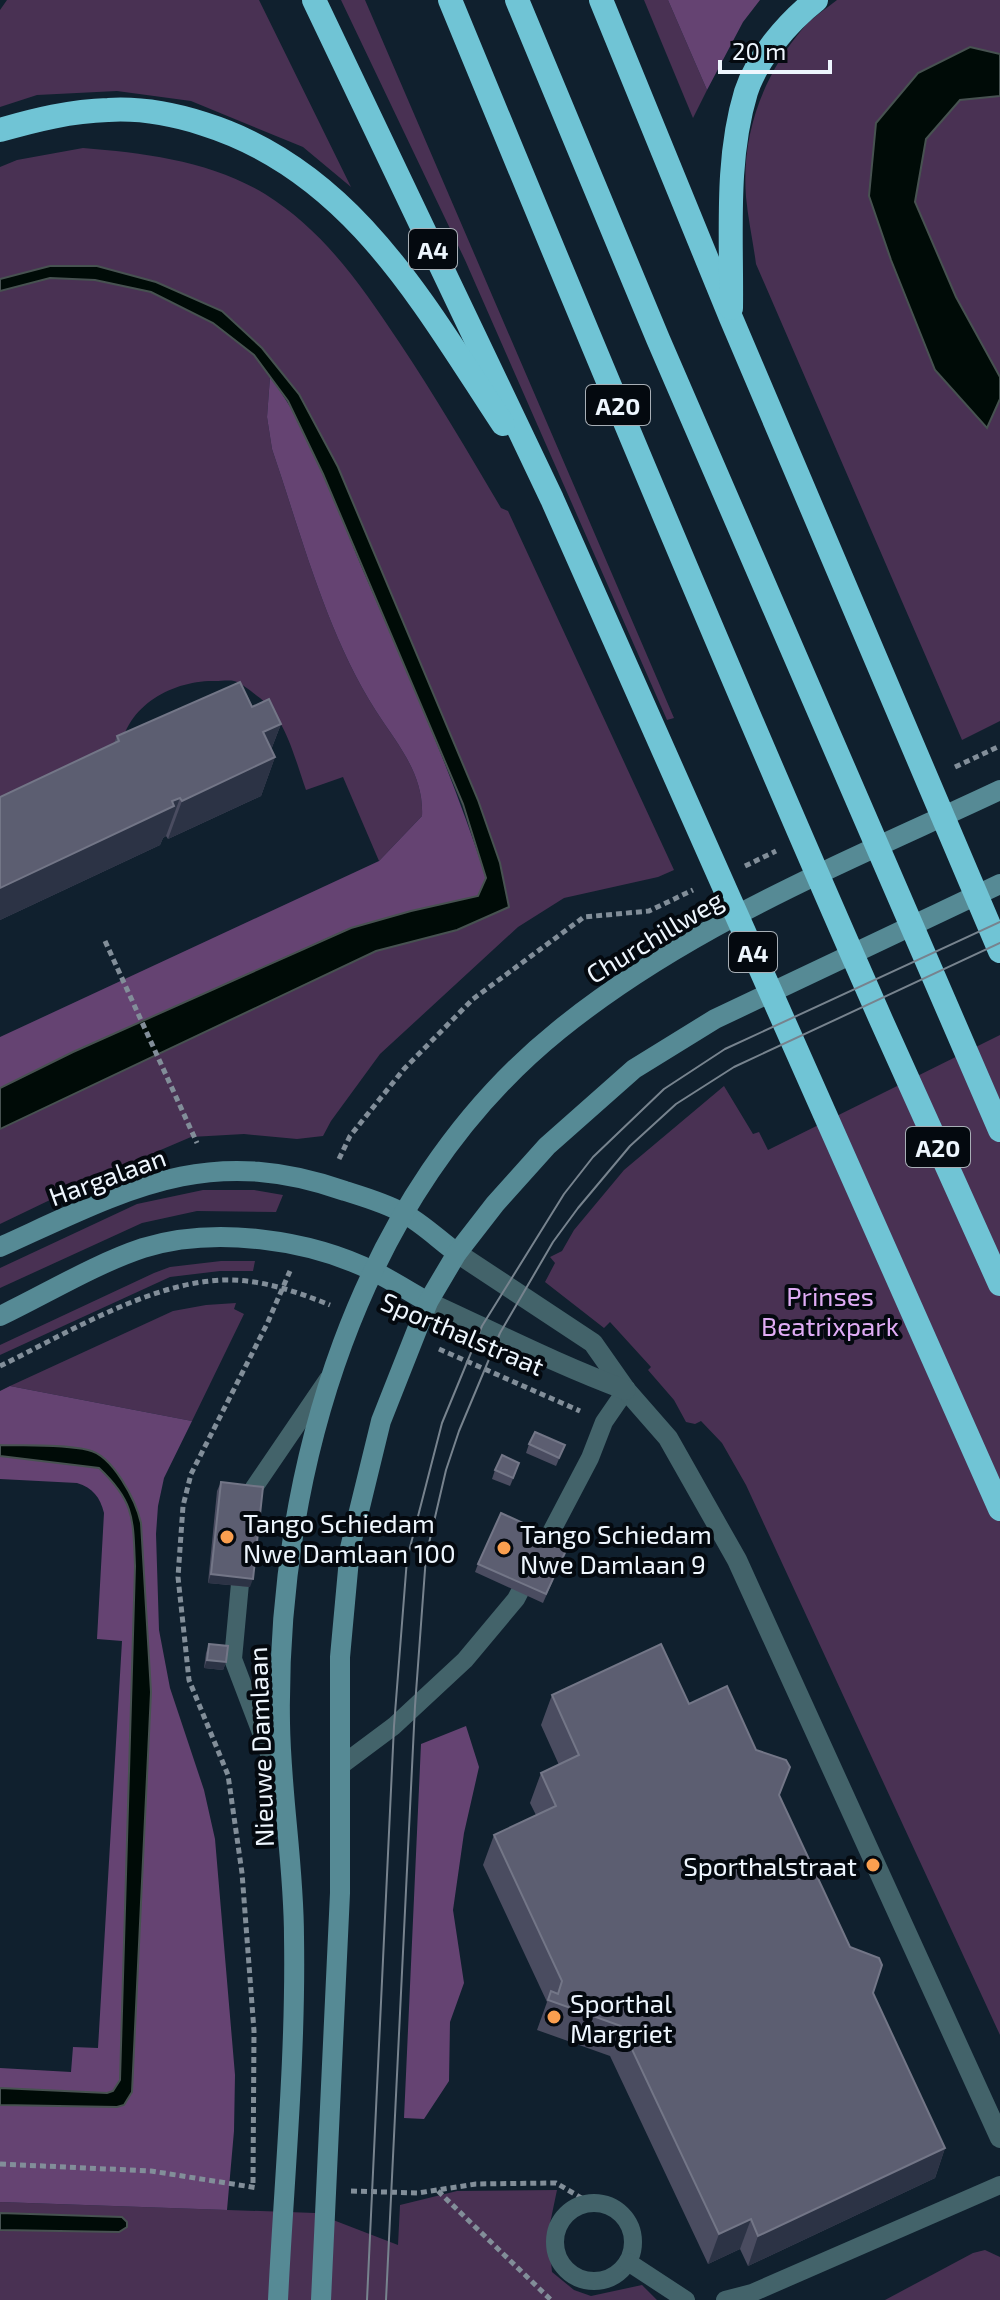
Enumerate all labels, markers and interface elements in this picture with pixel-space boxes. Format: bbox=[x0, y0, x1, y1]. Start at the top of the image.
scale bar bbox=[720, 24, 830, 74]
text: 20 m bbox=[732, 36, 786, 65]
road number: A4 bbox=[409, 229, 457, 269]
road number: A20 bbox=[586, 385, 650, 425]
street label: Churchillweg bbox=[580, 883, 728, 989]
road number: A4 bbox=[729, 932, 777, 972]
road number: A20 bbox=[906, 1127, 970, 1167]
street label: Hargalaan bbox=[44, 1141, 170, 1211]
park label: Prinses Beatrixpark bbox=[761, 1280, 899, 1341]
street label: Sporthalstraat bbox=[377, 1285, 549, 1381]
place label: Tango Schiedam Nwe Damlaan 100 bbox=[243, 1507, 456, 1568]
place label: Tango Schiedam Nwe Damlaan 9 bbox=[520, 1518, 712, 1579]
marker: Tango Schiedam Nwe Damlaan 100 bbox=[218, 1528, 236, 1546]
marker: Tango Schiedam Nwe Damlaan 9 bbox=[495, 1539, 513, 1557]
street label: Nieuwe Damlaan bbox=[241, 1646, 279, 1848]
place label: Sporthalstraat bbox=[683, 1850, 857, 1881]
marker: Sporthalstraat bbox=[864, 1856, 882, 1874]
place label: Sporthal Margriet bbox=[570, 1987, 673, 2048]
marker: Sporthal Margriet bbox=[545, 2008, 563, 2026]

